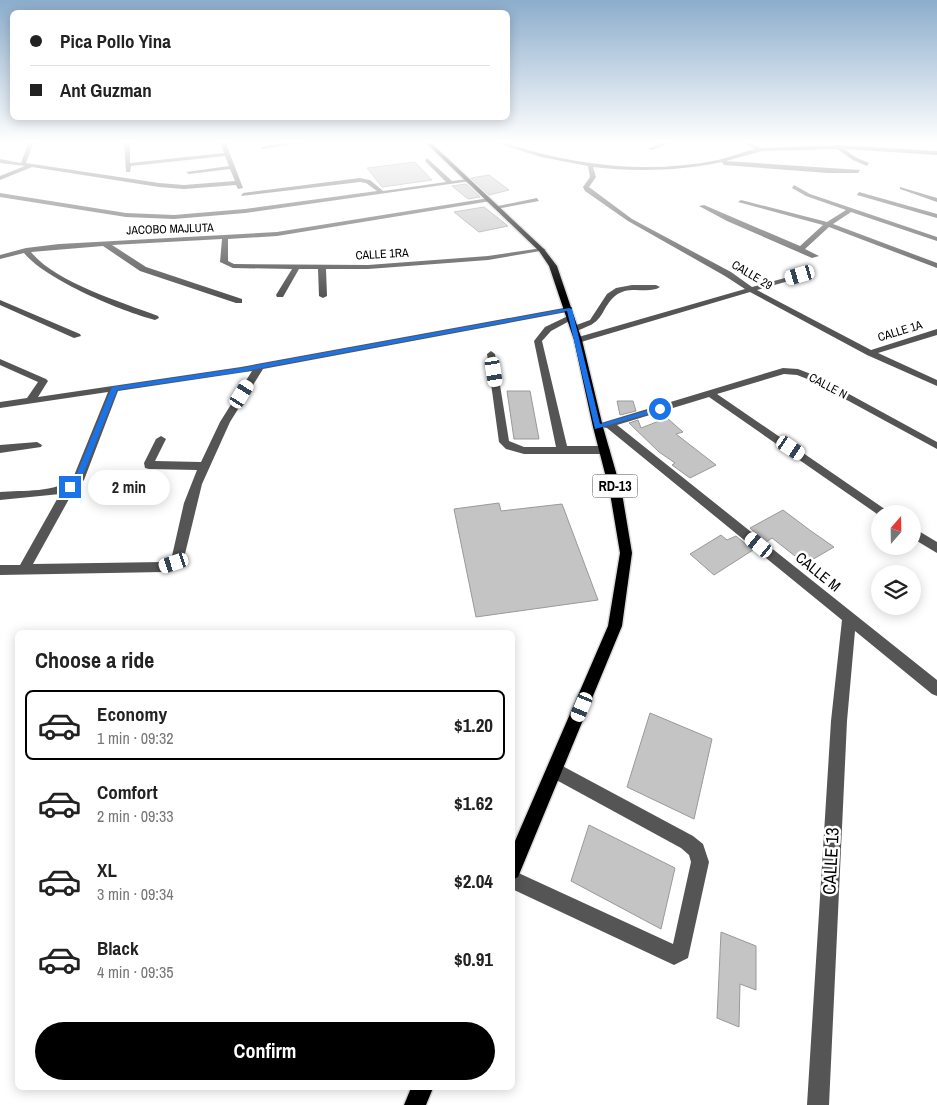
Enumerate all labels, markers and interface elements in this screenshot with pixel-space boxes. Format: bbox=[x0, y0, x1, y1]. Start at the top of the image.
text: Pica Pollo Yina bbox=[60, 28, 171, 54]
text: Ant Guzman bbox=[60, 77, 152, 103]
street label: JACOBO MAJLUTA bbox=[126, 219, 214, 239]
street label: CALLE 1RA bbox=[355, 245, 409, 263]
street label: CALLE 29 bbox=[729, 257, 775, 293]
car bbox=[783, 264, 816, 286]
street label: CALLE 1A bbox=[876, 317, 925, 345]
car bbox=[484, 356, 503, 388]
street label: CALLE N bbox=[806, 369, 850, 403]
car bbox=[227, 377, 256, 411]
route start bbox=[649, 398, 671, 420]
car bbox=[774, 433, 807, 463]
callout: 2 min bbox=[88, 470, 170, 504]
road number: RD-13 bbox=[592, 474, 638, 498]
route end bbox=[59, 476, 81, 498]
text: 2 min bbox=[112, 476, 146, 498]
north arrow bbox=[871, 505, 921, 555]
map controls bbox=[871, 505, 921, 615]
car bbox=[742, 530, 775, 560]
street label: CALLE M bbox=[791, 547, 845, 596]
car bbox=[157, 551, 190, 575]
button: layers bbox=[871, 565, 921, 615]
text: Choose a ride bbox=[35, 645, 154, 675]
car bbox=[569, 690, 594, 724]
text: Economy bbox=[97, 701, 167, 727]
icon: car bbox=[37, 703, 82, 748]
text: $1.20 bbox=[454, 712, 493, 738]
text: 1 min · 09:32 bbox=[97, 727, 174, 749]
text: Comfort bbox=[97, 779, 158, 805]
icon: car bbox=[37, 781, 82, 826]
text: $1.62 bbox=[454, 790, 493, 816]
text: 2 min · 09:33 bbox=[97, 805, 174, 827]
street label: CALLE 13 bbox=[816, 827, 845, 895]
text: XL bbox=[97, 857, 117, 883]
icon: car bbox=[37, 859, 82, 904]
text: $2.04 bbox=[454, 868, 493, 894]
text: 3 min · 09:34 bbox=[97, 883, 174, 905]
text: Black bbox=[97, 935, 139, 961]
icon: car bbox=[37, 937, 82, 982]
text: $0.91 bbox=[454, 946, 493, 972]
text: 4 min · 09:35 bbox=[97, 961, 174, 983]
button: Confirm bbox=[35, 1022, 495, 1080]

